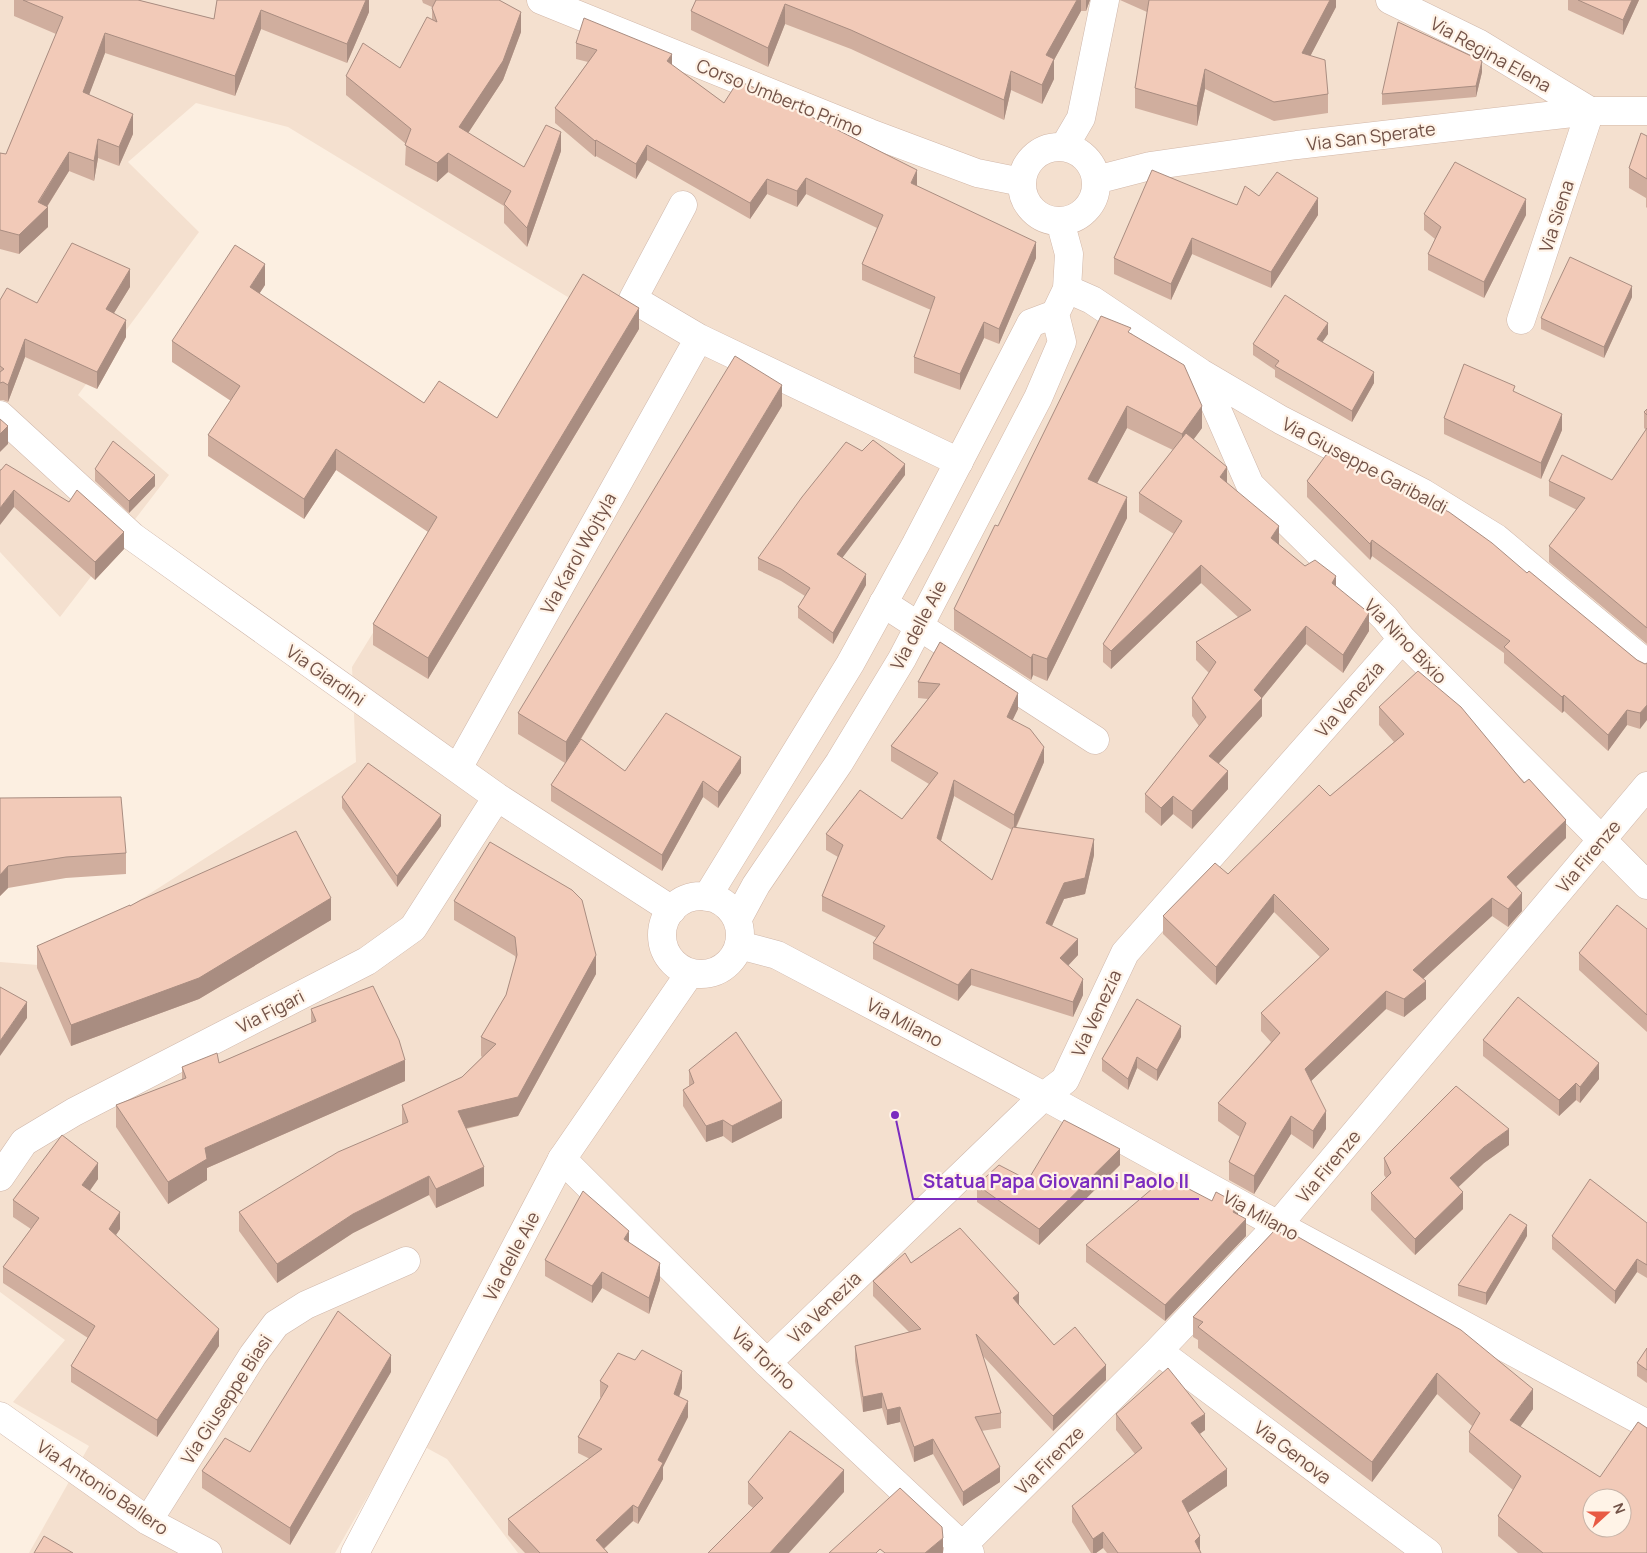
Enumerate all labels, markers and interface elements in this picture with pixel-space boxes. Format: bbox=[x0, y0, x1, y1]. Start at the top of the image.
street label: Via Regina Elena bbox=[1426, 11, 1556, 97]
street label: Corso Umberto Primo bbox=[693, 53, 867, 141]
street label: Via San Sperate bbox=[1305, 116, 1437, 156]
street label: Via Siena bbox=[1533, 177, 1579, 255]
street label: Via Giuseppe Garibaldi bbox=[1278, 411, 1452, 519]
street label: Via Karol Wojtyla bbox=[535, 488, 621, 618]
street label: Via delle Aie bbox=[884, 576, 952, 674]
street label: Via Nino Bixio bbox=[1359, 593, 1453, 689]
street label: Via Giardini bbox=[282, 639, 370, 711]
street label: Via Venezia bbox=[1309, 656, 1389, 742]
street label: Via Firenze bbox=[1550, 815, 1626, 897]
street label: Via Venezia bbox=[1065, 966, 1127, 1060]
street label: Via Figari bbox=[232, 984, 308, 1038]
street label: Via Milano bbox=[863, 992, 947, 1052]
street label: Via Firenze bbox=[1290, 1125, 1366, 1207]
callout: Statua Papa Giovanni Paolo II bbox=[913, 1165, 1199, 1199]
text: Statua Papa Giovanni Paolo II bbox=[923, 1168, 1189, 1194]
street label: Via Milano bbox=[1219, 1184, 1303, 1246]
street label: Via delle Aie bbox=[477, 1207, 545, 1305]
street label: Via Venezia bbox=[782, 1266, 866, 1348]
street label: Via Torino bbox=[727, 1322, 801, 1394]
street label: Via Giuseppe Biasi bbox=[175, 1330, 277, 1468]
street label: Via Genova bbox=[1250, 1415, 1336, 1489]
street label: Via Firenze bbox=[1009, 1420, 1089, 1500]
street label: Via Antonio Ballero bbox=[32, 1434, 174, 1540]
north arrow bbox=[1582, 1488, 1632, 1538]
text: N bbox=[1609, 1500, 1630, 1516]

